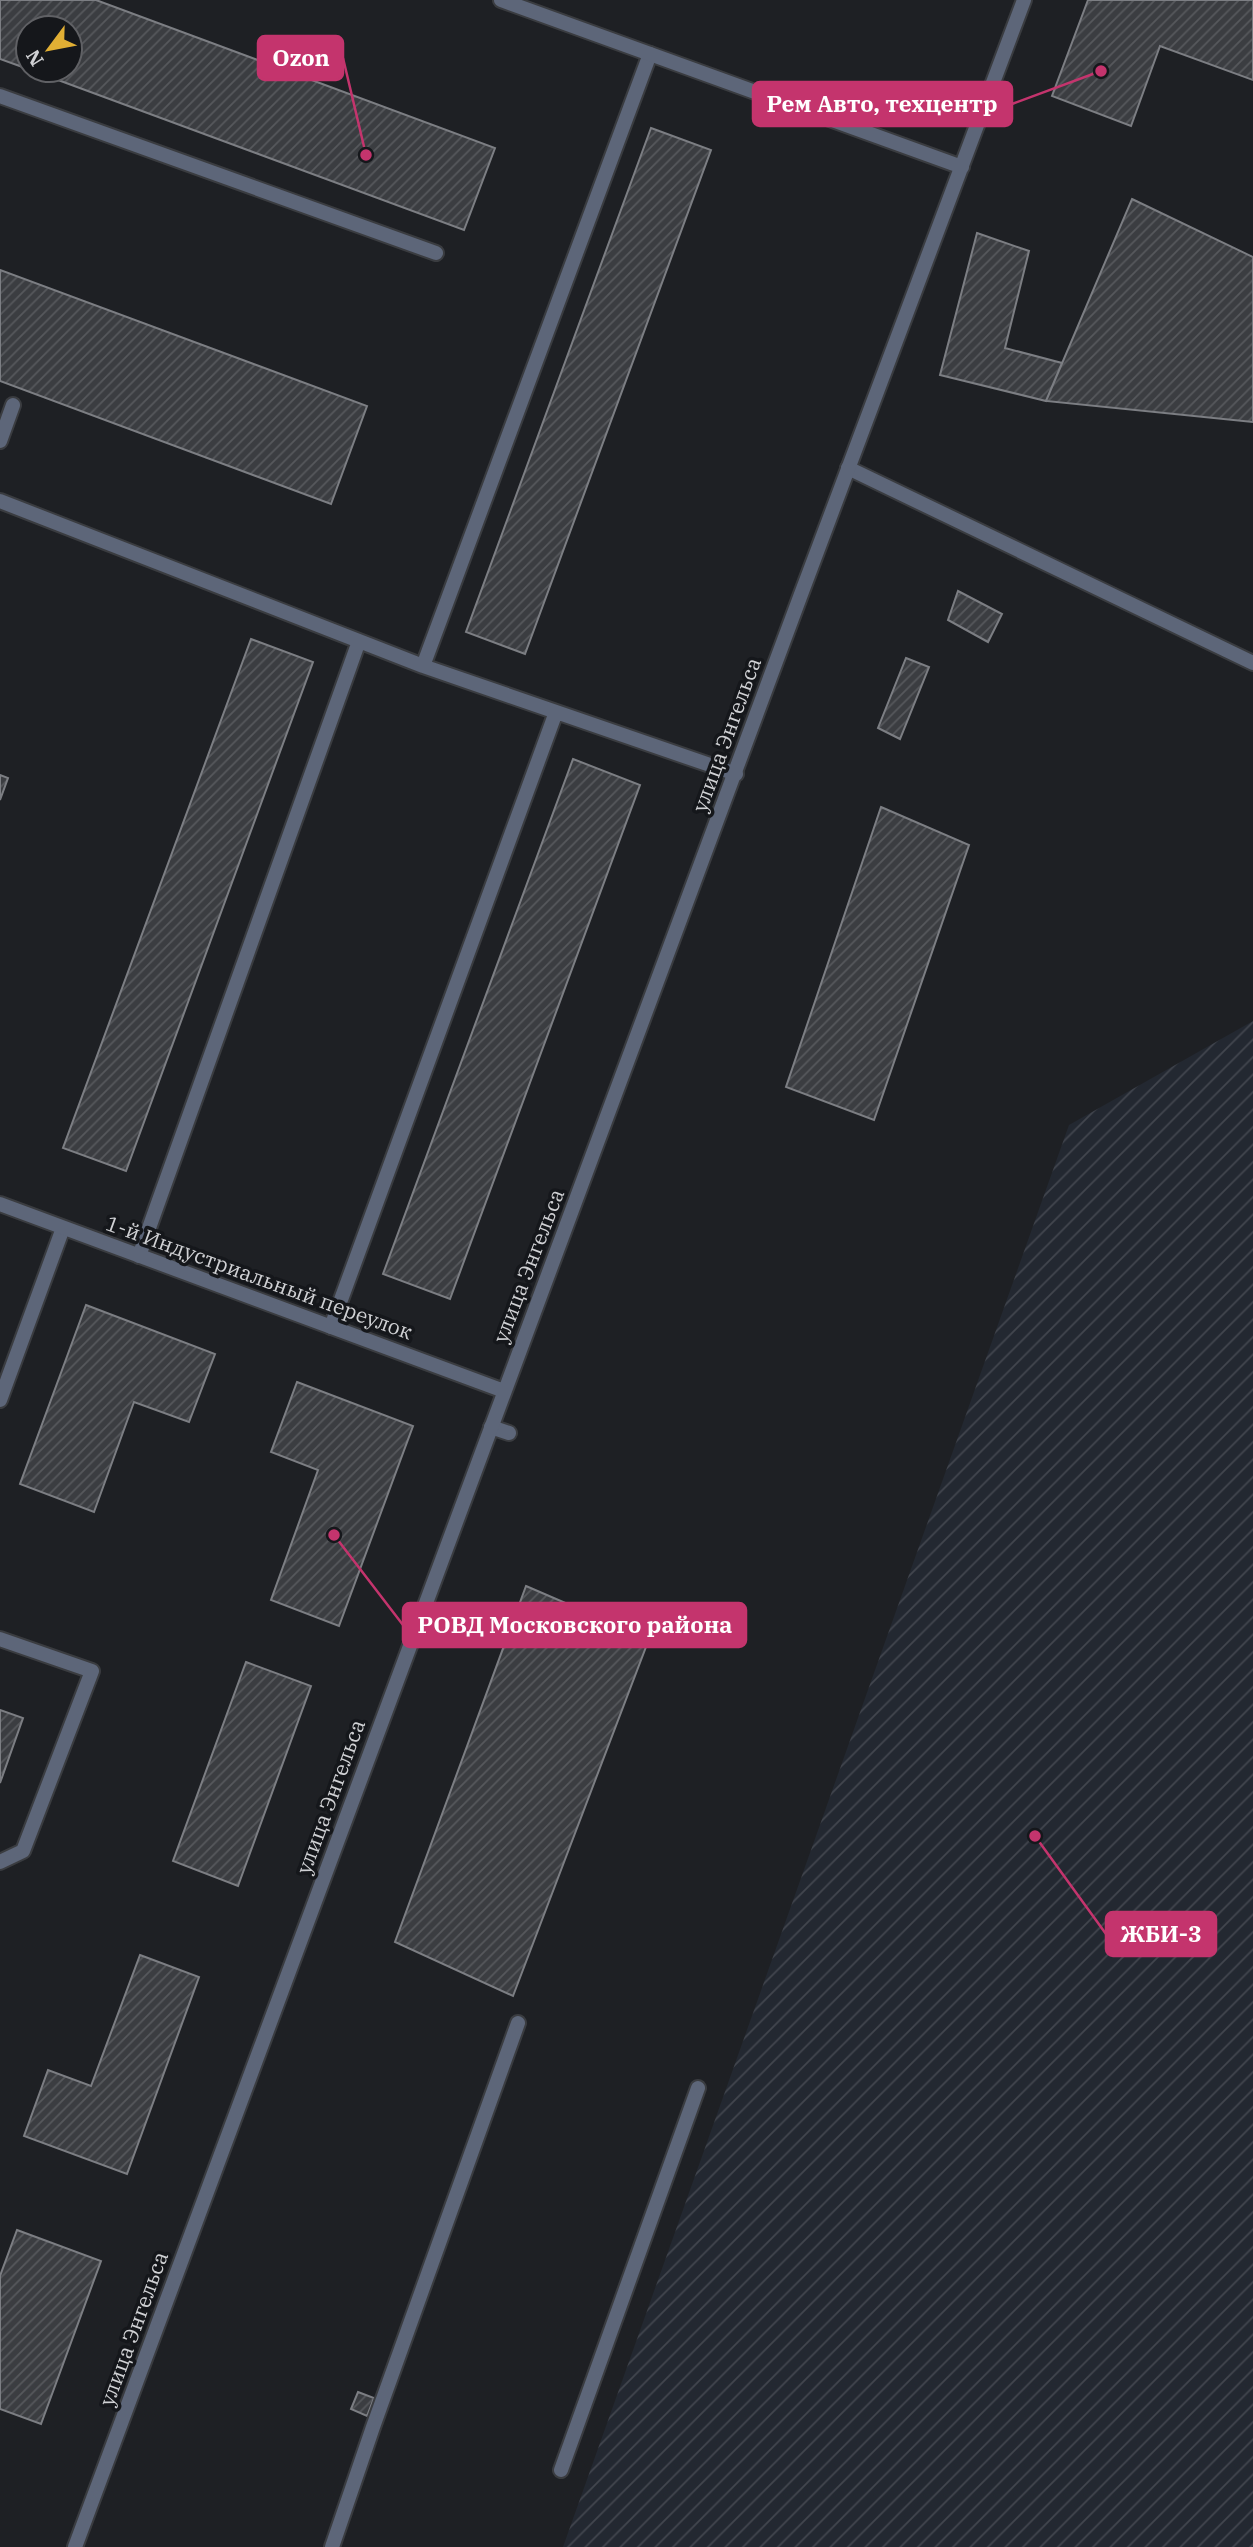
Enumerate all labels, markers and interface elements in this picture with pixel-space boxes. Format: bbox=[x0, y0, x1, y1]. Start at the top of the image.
north arrow bbox=[14, 14, 84, 84]
callout: Ozon bbox=[258, 36, 343, 80]
text: Ozon bbox=[272, 42, 330, 72]
text: N bbox=[20, 45, 49, 71]
callout: Рем Авто, техцентр bbox=[753, 82, 1012, 126]
text: Рем Авто, техцентр bbox=[766, 88, 998, 118]
street label: улица Энгельса bbox=[685, 653, 767, 816]
street label: улица Энгельса bbox=[486, 1185, 570, 1347]
street label: 1-й Индустриальный переулок bbox=[102, 1208, 416, 1346]
callout: РОВД Московского района bbox=[403, 1603, 746, 1647]
text: РОВД Московского района bbox=[418, 1609, 732, 1639]
street label: улица Энгельса bbox=[289, 1715, 371, 1878]
callout: ЖБИ-3 bbox=[1106, 1912, 1216, 1956]
text: ЖБИ-3 bbox=[1120, 1918, 1202, 1948]
street label: улица Энгельса bbox=[92, 2247, 174, 2410]

